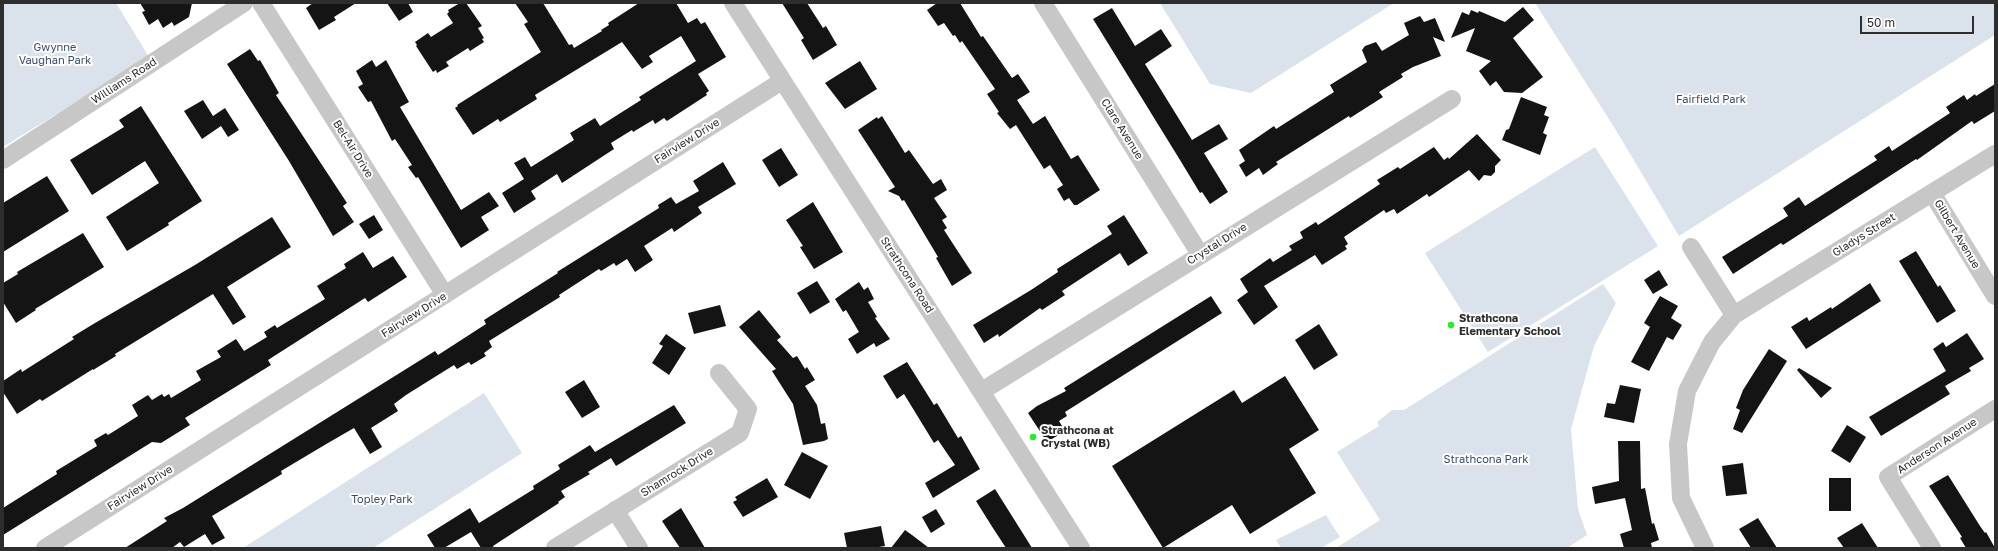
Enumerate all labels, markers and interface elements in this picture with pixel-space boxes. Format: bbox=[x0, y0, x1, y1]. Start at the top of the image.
scale bar bbox=[1862, 8, 1976, 34]
text: 50 m bbox=[1867, 15, 1895, 30]
park label: Gwynne Vaughan Park bbox=[19, 41, 91, 67]
street label: Williams Road bbox=[89, 55, 159, 107]
park label: Fairfield Park bbox=[1676, 93, 1746, 107]
street label: Clare Avenue bbox=[1098, 96, 1146, 162]
street label: Fairview Drive bbox=[652, 116, 722, 166]
street label: Bel-Air Drive bbox=[330, 118, 376, 180]
street label: Gilbert Avenue bbox=[1931, 197, 1983, 271]
street label: Gladys Street bbox=[1830, 210, 1898, 260]
street label: Crystal Drive bbox=[1185, 220, 1249, 268]
street label: Strathcona Road bbox=[878, 235, 936, 315]
street label: Fairview Drive bbox=[379, 290, 449, 340]
place label: Strathcona Elementary School bbox=[1459, 312, 1561, 338]
marker: Strathcona Elementary School bbox=[1446, 320, 1456, 330]
street label: Anderson Avenue bbox=[1895, 415, 1979, 477]
place label: Strathcona at Crystal (WB) bbox=[1041, 424, 1114, 450]
marker: Strathcona at Crystal (WB) bbox=[1028, 432, 1038, 442]
street label: Shamrock Drive bbox=[638, 444, 716, 500]
park label: Strathcona Park bbox=[1444, 453, 1528, 467]
street label: Fairview Drive bbox=[105, 463, 175, 513]
park label: Topley Park bbox=[351, 493, 413, 507]

